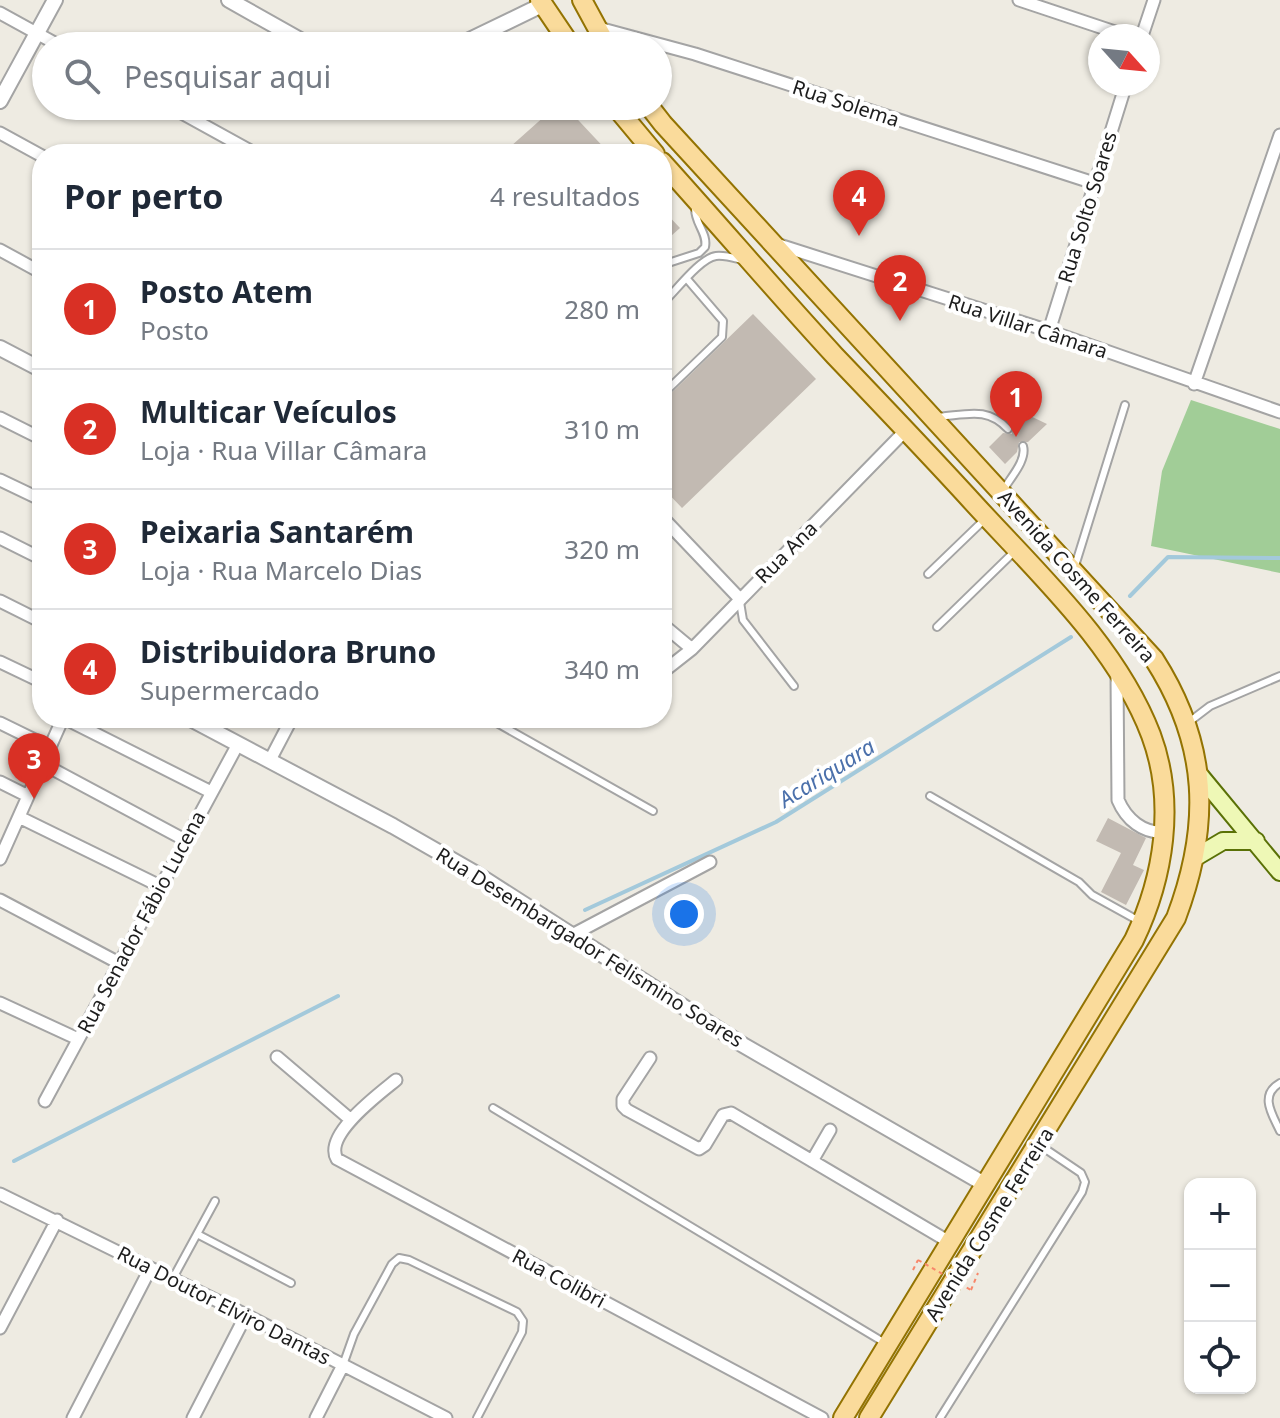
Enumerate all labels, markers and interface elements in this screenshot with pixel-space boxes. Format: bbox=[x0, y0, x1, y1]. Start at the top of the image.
north arrow bbox=[1088, 24, 1160, 96]
search box bbox=[32, 32, 672, 120]
icon: search bbox=[60, 54, 104, 98]
text: Pesquisar aqui bbox=[124, 56, 331, 97]
street label: Rua Solema bbox=[789, 73, 903, 133]
street label: Rua Solto Soares bbox=[1051, 128, 1123, 286]
pin: 4 bbox=[833, 170, 885, 236]
text: Por perto bbox=[64, 173, 223, 219]
text: 4 resultados bbox=[490, 178, 640, 214]
pin: 2 bbox=[874, 255, 926, 321]
text: Posto Atem bbox=[140, 271, 313, 312]
street label: Rua Villar Câmara bbox=[945, 287, 1111, 365]
text: 1 bbox=[83, 291, 97, 327]
text: 280 m bbox=[564, 291, 640, 327]
text: Posto bbox=[140, 312, 209, 348]
pin: 1 bbox=[990, 371, 1042, 437]
text: Multicar Veículos bbox=[140, 391, 397, 432]
text: 2 bbox=[83, 411, 97, 447]
text: 310 m bbox=[564, 411, 640, 447]
text: Loja · Rua Villar Câmara bbox=[140, 432, 427, 468]
street label: Avenida Cosme Ferreira bbox=[992, 484, 1162, 668]
text: Peixaria Santarém bbox=[140, 511, 414, 552]
street label: Rua Ana bbox=[749, 515, 823, 589]
text: 3 bbox=[83, 531, 97, 567]
text: 320 m bbox=[564, 531, 640, 567]
text: Loja · Rua Marcelo Dias bbox=[140, 552, 422, 588]
text: Distribuidora Bruno bbox=[140, 631, 436, 672]
text: 4 bbox=[83, 651, 97, 687]
text: 340 m bbox=[564, 651, 640, 687]
text: Supermercado bbox=[140, 672, 320, 708]
water label: Acariquara bbox=[771, 730, 880, 814]
pin: 3 bbox=[8, 733, 60, 799]
street label: Rua Senador Fábio Lucena bbox=[71, 806, 211, 1038]
street label: Rua Desembargador Felismino Soares bbox=[431, 841, 749, 1053]
your location bbox=[664, 894, 704, 934]
street label: Avenida Cosme Ferreira bbox=[918, 1122, 1060, 1326]
map controls bbox=[1184, 1178, 1256, 1394]
button: + bbox=[1184, 1178, 1256, 1250]
street label: Rua Doutor Elviro Dantas bbox=[113, 1239, 335, 1371]
street label: Rua Colibri bbox=[508, 1242, 610, 1314]
button: − bbox=[1184, 1250, 1256, 1322]
button: locate bbox=[1184, 1322, 1256, 1394]

